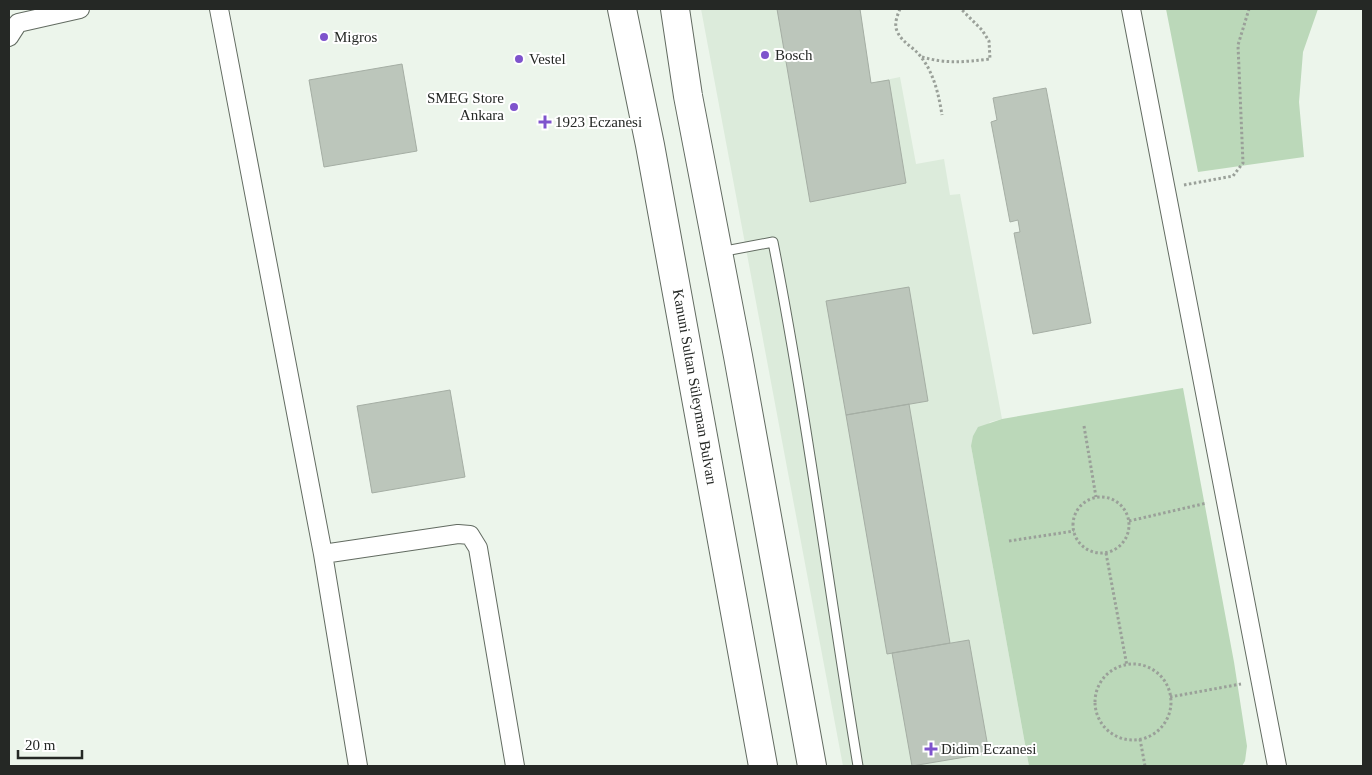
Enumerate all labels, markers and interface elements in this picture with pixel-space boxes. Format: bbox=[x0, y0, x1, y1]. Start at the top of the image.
place label: Migros bbox=[334, 29, 378, 45]
marker: Migros bbox=[318, 31, 330, 43]
place label: Bosch bbox=[775, 47, 813, 63]
marker: Bosch bbox=[759, 49, 771, 61]
place label: Vestel bbox=[529, 51, 566, 67]
marker: Vestel bbox=[513, 53, 525, 65]
place label: SMEG Store Ankara bbox=[427, 90, 504, 123]
marker: SMEG Store Ankara bbox=[508, 101, 520, 113]
place label: 1923 Eczanesi bbox=[555, 114, 642, 130]
marker: 1923 Eczanesi bbox=[539, 116, 551, 128]
street label: Kanuni Sultan Süleyman Bulvarı bbox=[670, 288, 720, 486]
scale bar bbox=[18, 728, 81, 760]
text: 20 m bbox=[25, 737, 56, 753]
place label: Didim Eczanesi bbox=[941, 741, 1036, 757]
marker: Didim Eczanesi bbox=[925, 743, 937, 755]

